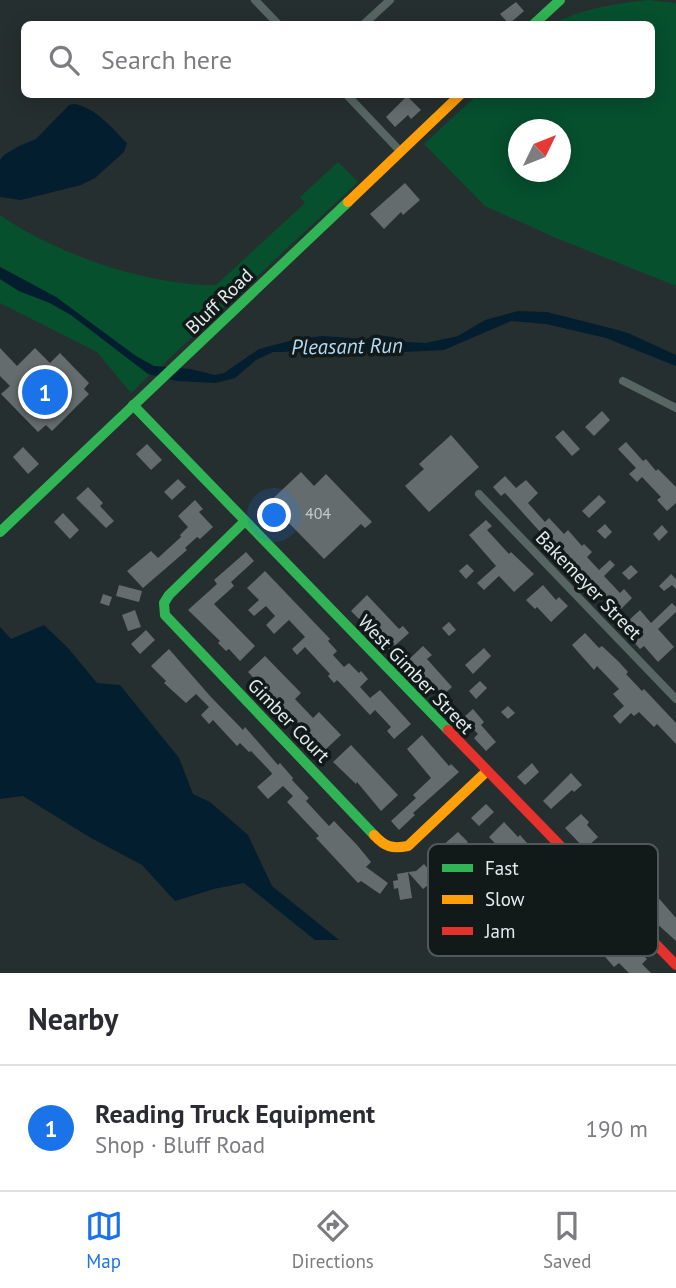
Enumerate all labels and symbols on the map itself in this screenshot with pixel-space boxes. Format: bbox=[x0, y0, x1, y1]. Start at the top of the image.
north arrow bbox=[508, 119, 571, 182]
street label: Bluff Road bbox=[180, 263, 258, 339]
water label: Pleasant Run bbox=[291, 332, 403, 360]
pin: 1 bbox=[22, 366, 68, 418]
your location bbox=[257, 498, 291, 532]
house number: 404 bbox=[305, 503, 331, 523]
street label: Bakemeyer Street bbox=[531, 526, 647, 645]
street label: West Gimber Street bbox=[353, 609, 479, 739]
street label: Gimber Court bbox=[243, 673, 335, 767]
legend bbox=[428, 844, 658, 956]
text: Fast bbox=[485, 856, 519, 880]
text: Slow bbox=[485, 887, 525, 911]
text: Jam bbox=[484, 919, 515, 943]

